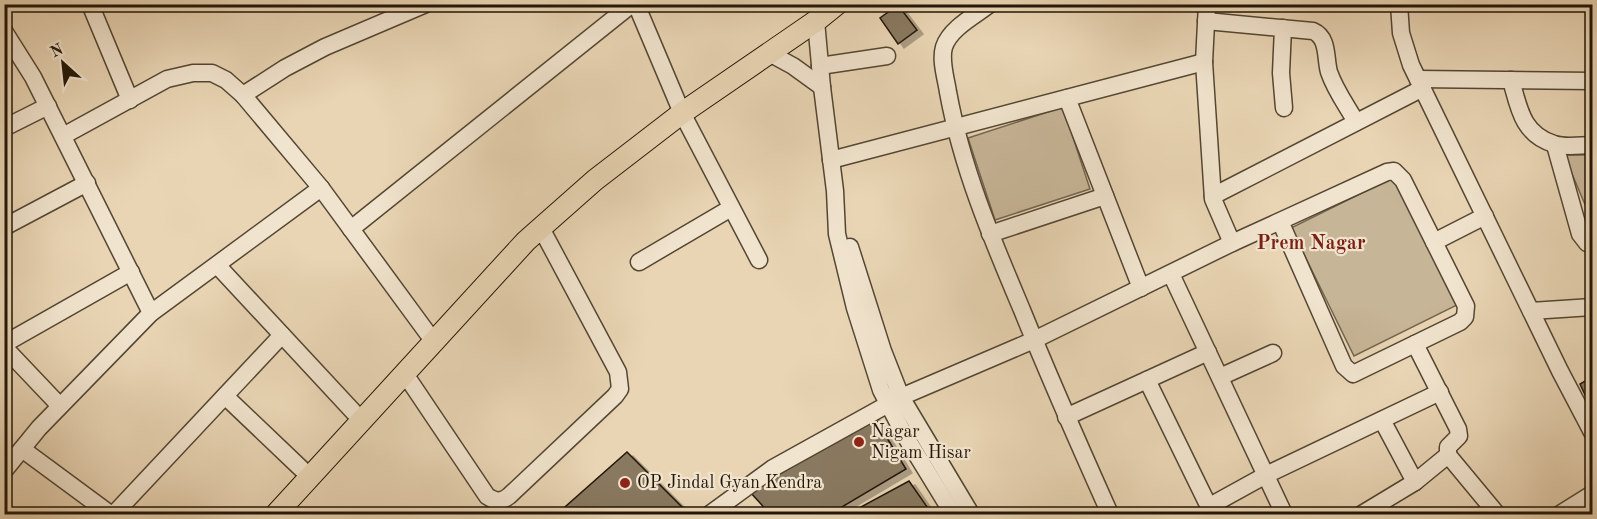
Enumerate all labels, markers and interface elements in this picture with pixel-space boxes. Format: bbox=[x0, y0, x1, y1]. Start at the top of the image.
north arrow bbox=[33, 33, 93, 93]
text: N bbox=[48, 41, 67, 61]
district label: Prem Nagar bbox=[1256, 234, 1366, 254]
place label: Nagar Nigam Hisar bbox=[871, 423, 971, 462]
marker: Nagar Nigam Hisar bbox=[852, 435, 866, 449]
place label: OP Jindal Gyan Kendra bbox=[637, 474, 822, 492]
marker: OP Jindal Gyan Kendra bbox=[618, 476, 632, 490]

